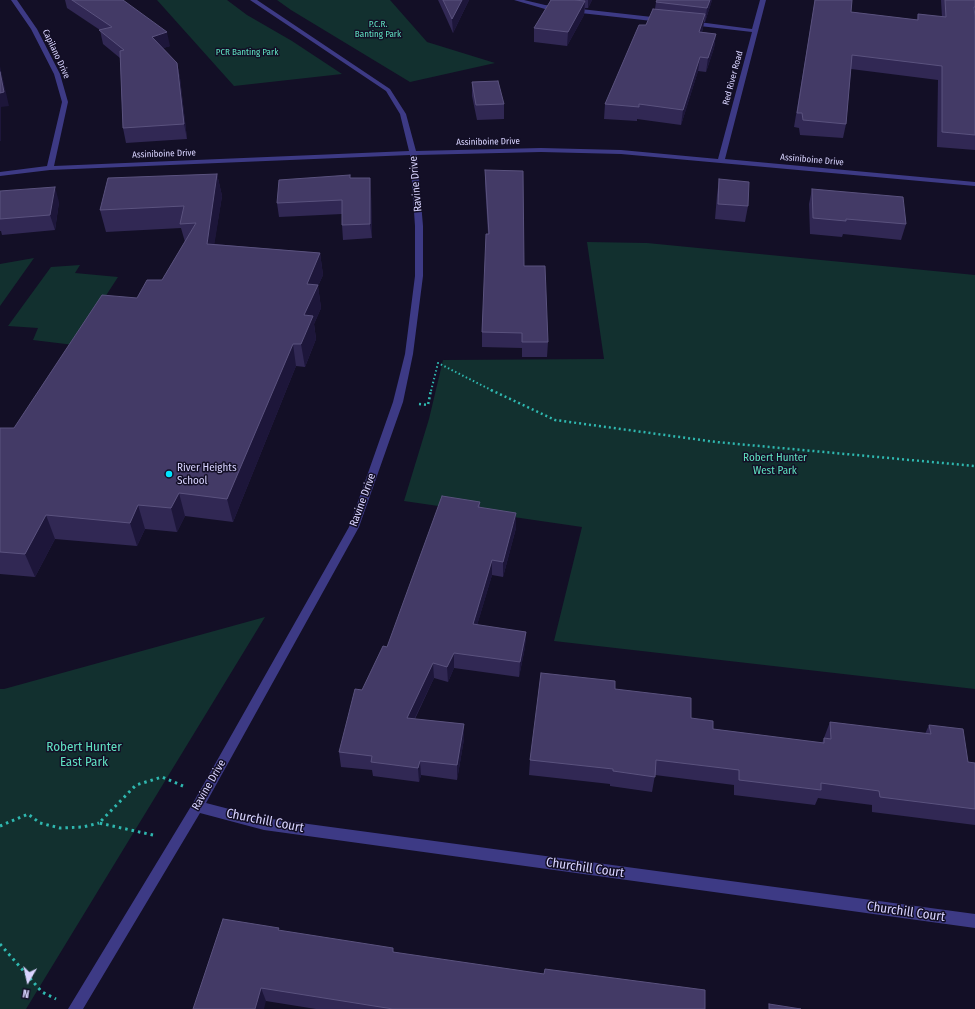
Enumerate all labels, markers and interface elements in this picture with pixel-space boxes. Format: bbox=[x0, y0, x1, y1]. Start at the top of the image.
park label: P.C.R. Banting Park bbox=[355, 19, 401, 40]
street label: Capilano Drive bbox=[40, 28, 72, 80]
park label: PCR Banting Park bbox=[216, 47, 278, 57]
street label: Red River Road bbox=[721, 50, 745, 106]
street label: Assiniboine Drive bbox=[456, 136, 520, 148]
street label: Assiniboine Drive bbox=[132, 147, 196, 161]
street label: Assiniboine Drive bbox=[780, 152, 844, 168]
street label: Ravine Drive bbox=[407, 156, 425, 212]
park label: Robert Hunter West Park bbox=[743, 451, 807, 477]
place label: River Heights School bbox=[177, 461, 237, 487]
marker: River Heights School bbox=[164, 469, 174, 479]
street label: Ravine Drive bbox=[347, 471, 379, 529]
park label: Robert Hunter East Park bbox=[46, 739, 122, 770]
street label: Ravine Drive bbox=[189, 758, 229, 812]
street label: Churchill Court bbox=[225, 806, 305, 836]
street label: Churchill Court bbox=[545, 855, 625, 881]
street label: Churchill Court bbox=[866, 899, 946, 925]
north arrow bbox=[8, 961, 48, 1001]
text: N bbox=[22, 986, 30, 1000]

